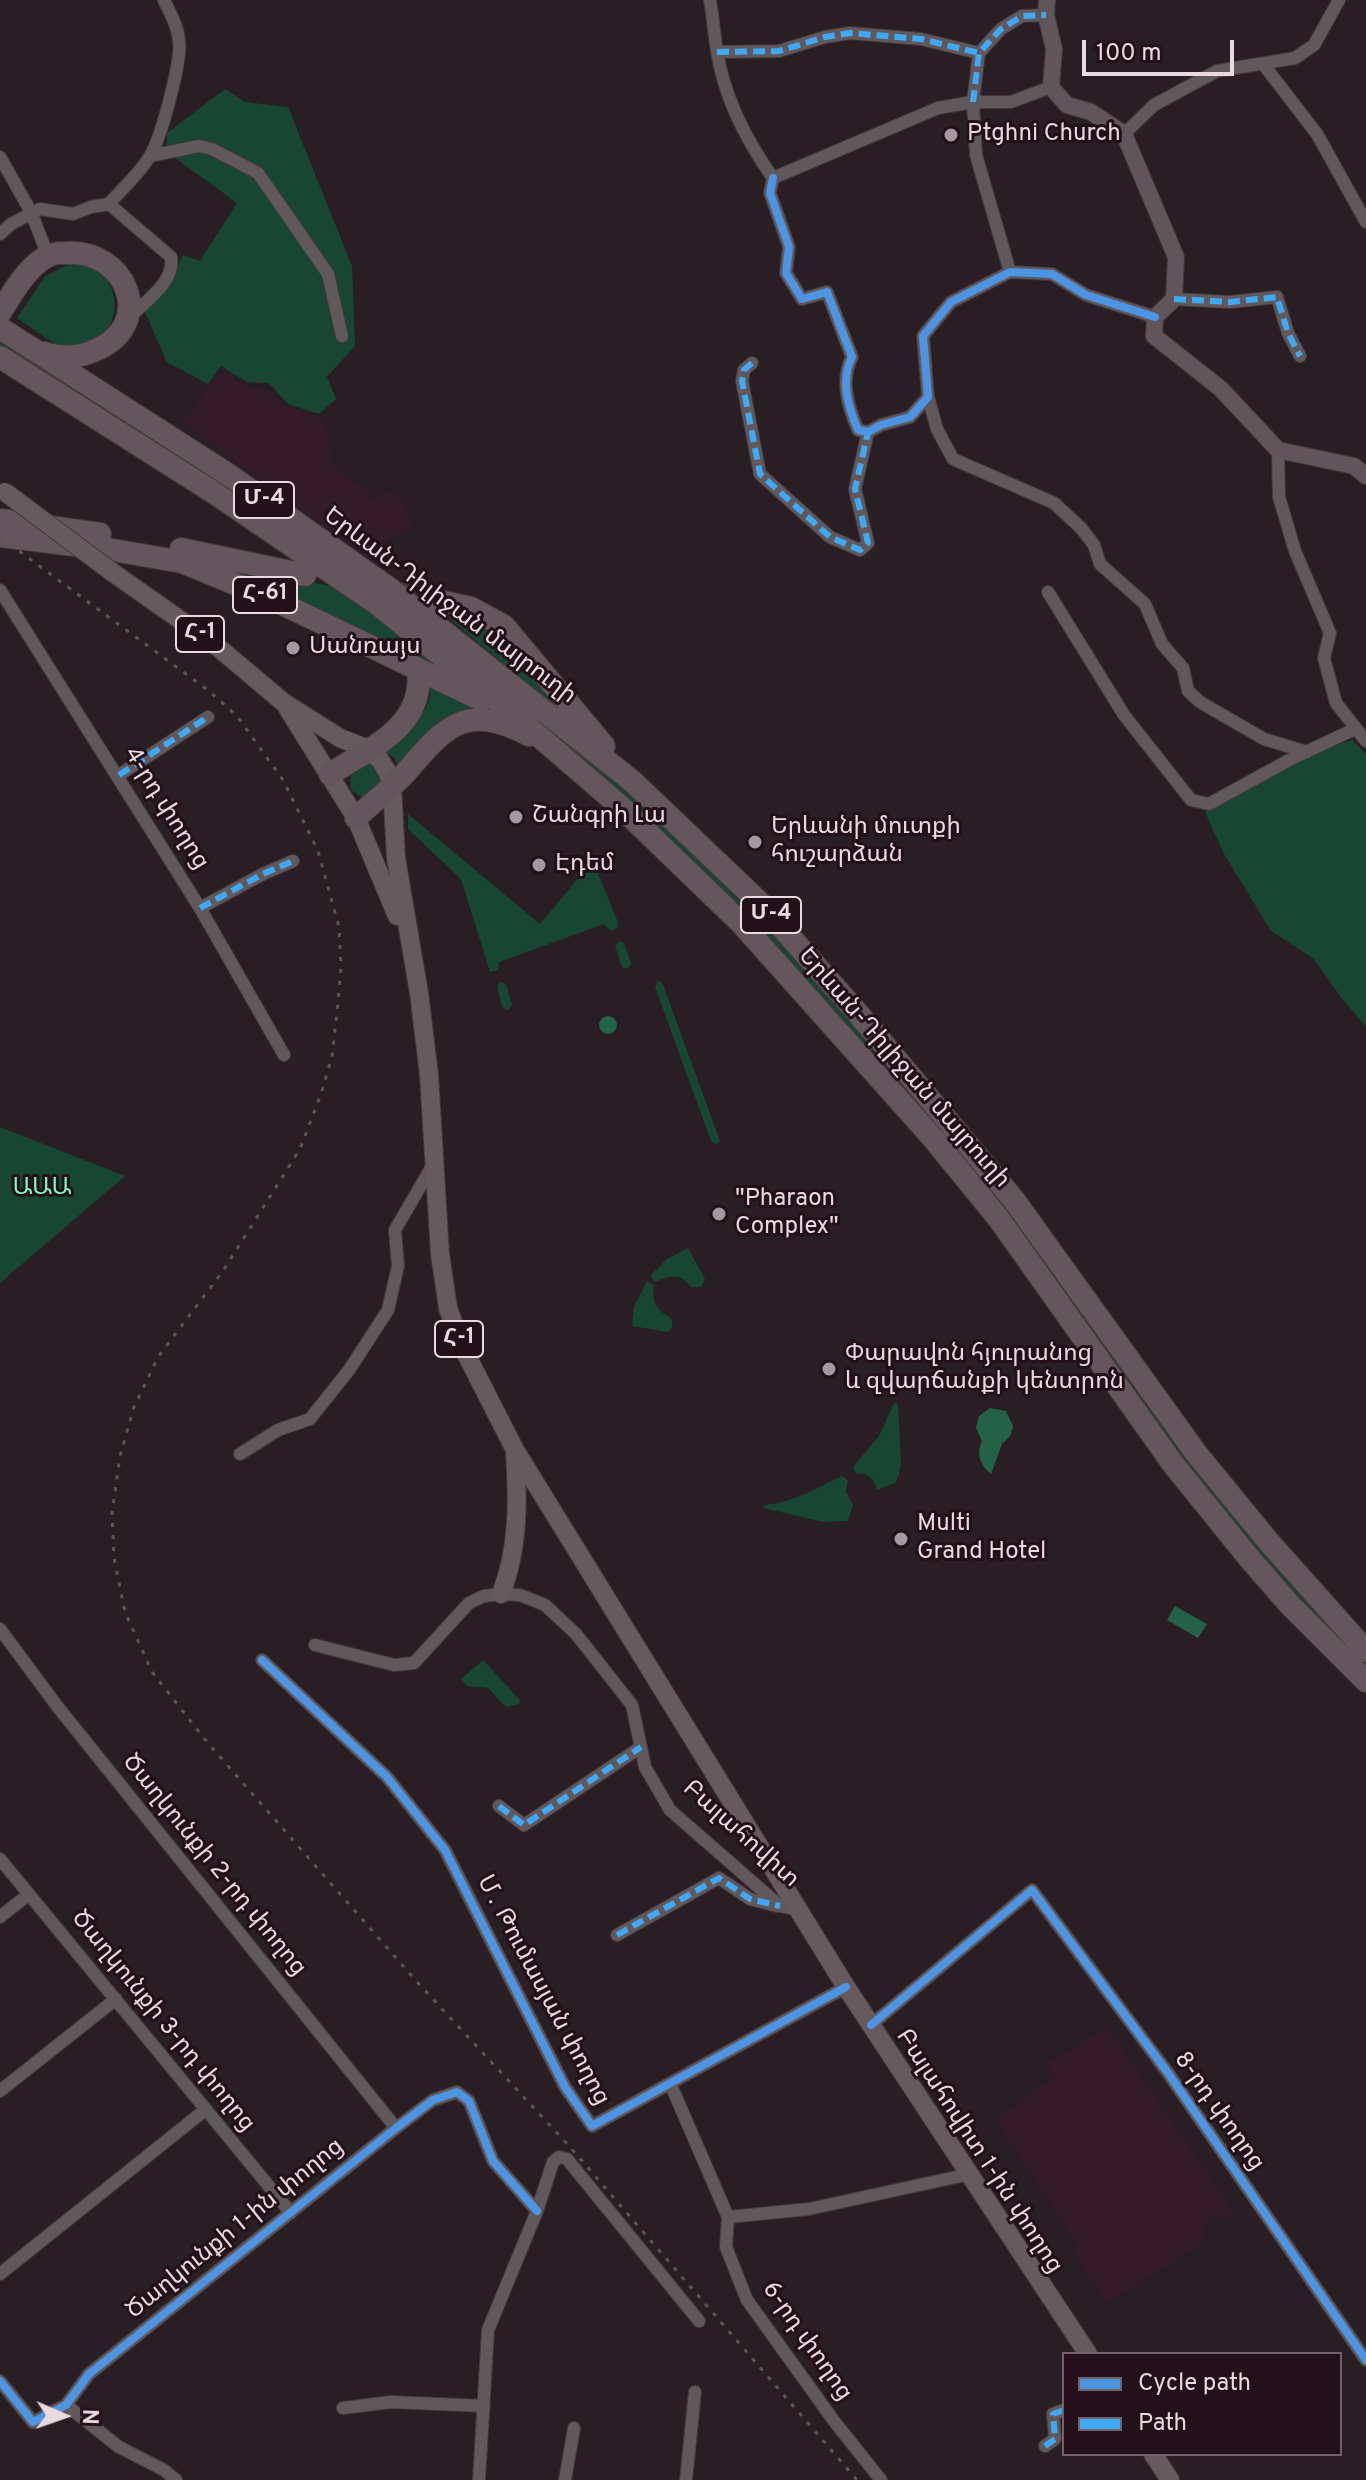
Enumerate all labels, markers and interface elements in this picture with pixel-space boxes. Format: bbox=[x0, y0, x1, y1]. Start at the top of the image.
scale bar bbox=[1086, 24, 1238, 74]
text: 100 m bbox=[1096, 39, 1162, 69]
place label: Ptghni Church bbox=[967, 121, 1121, 149]
marker: Ptghni Church bbox=[942, 126, 960, 144]
road number: Մ-4 bbox=[234, 482, 294, 518]
street label: Երևան-Դիլիջան մայրուղի bbox=[317, 503, 581, 711]
road number: Հ-61 bbox=[233, 577, 297, 613]
road number: Հ-1 bbox=[176, 616, 224, 652]
place label: Սանռայս bbox=[309, 634, 420, 662]
marker: Սանռայս bbox=[284, 639, 302, 657]
street label: 4-րդ փողոց bbox=[116, 742, 214, 876]
place label: Շանգրի Լա bbox=[532, 803, 666, 831]
marker: Շանգրի Լա bbox=[507, 808, 525, 826]
place label: Երևանի մուտքի հուշարձան bbox=[771, 814, 961, 870]
marker: Երևանի մուտքի հուշարձան bbox=[746, 833, 764, 851]
place label: Էդեմ bbox=[555, 851, 614, 879]
marker: Էդեմ bbox=[530, 856, 548, 874]
road number: Մ-4 bbox=[741, 897, 801, 933]
street label: Երևան-Դիլիջան մայրուղի bbox=[791, 943, 1015, 1195]
park label: ԱԱԱ bbox=[12, 1175, 72, 1203]
place label: "Pharaon Complex" bbox=[735, 1186, 839, 1242]
marker: "Pharaon Complex" bbox=[710, 1205, 728, 1223]
road number: Հ-1 bbox=[435, 1321, 483, 1357]
place label: Փարավոն հյուրանոց և զվարճանքի կենտրոն bbox=[845, 1341, 1124, 1397]
marker: Փարավոն հյուրանոց և զվարճանքի կենտրոն bbox=[820, 1360, 838, 1378]
place label: Multi Grand Hotel bbox=[917, 1511, 1046, 1567]
marker: Multi Grand Hotel bbox=[892, 1530, 910, 1548]
street label: Ծաղկունքի 2-րդ փողոց bbox=[115, 1749, 311, 1983]
street label: Բալահովիտ bbox=[676, 1775, 804, 1895]
street label: Մ․ Թումասյան փողոց bbox=[469, 1871, 615, 2111]
street label: Ծաղկունքի 3-րդ փողոց bbox=[64, 1905, 260, 2139]
street label: Բալահովիտ 1-ին փողոց bbox=[888, 2024, 1068, 2280]
street label: 8-րդ փողոց bbox=[1166, 2047, 1270, 2177]
street label: Ծաղկունքի 1-ին փողոց bbox=[122, 2133, 350, 2327]
street label: 6-րդ փողոց bbox=[755, 2277, 857, 2407]
legend bbox=[1062, 2352, 1342, 2456]
text: Cycle path bbox=[1138, 2369, 1251, 2399]
north arrow bbox=[24, 2376, 104, 2456]
text: N bbox=[75, 2408, 102, 2425]
text: Path bbox=[1138, 2409, 1187, 2439]

